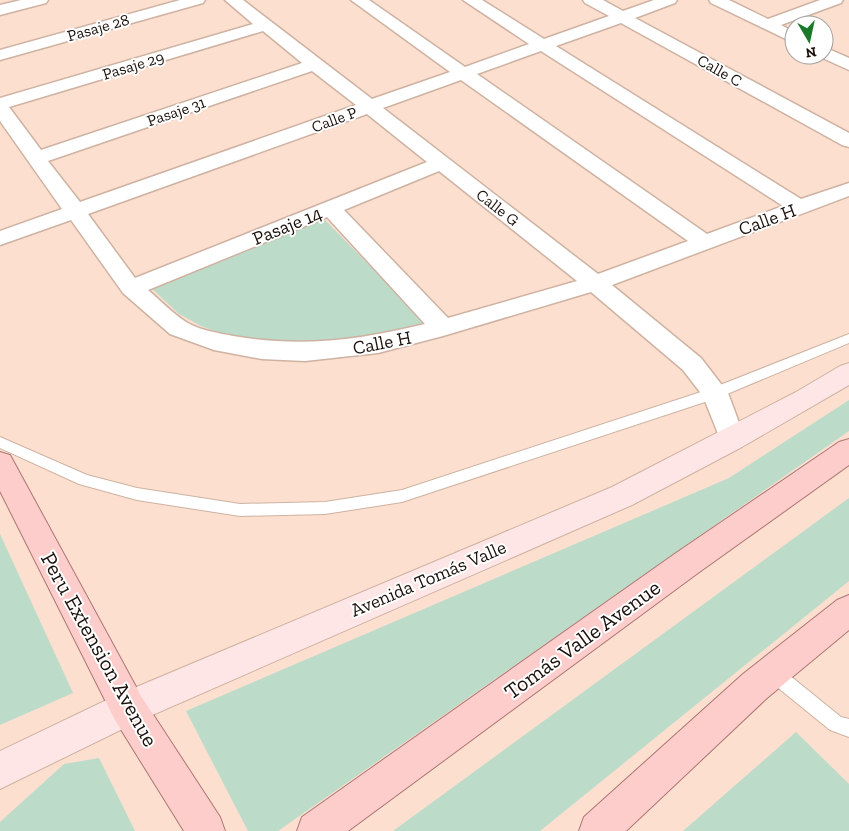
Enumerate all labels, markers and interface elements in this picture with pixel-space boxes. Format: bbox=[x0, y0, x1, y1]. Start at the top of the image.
street label: Pasaje 28 bbox=[65, 10, 131, 45]
north arrow bbox=[784, 15, 834, 65]
text: N bbox=[804, 43, 818, 62]
street label: Pasaje 29 bbox=[100, 47, 166, 84]
street label: Calle C bbox=[694, 50, 745, 90]
street label: Pasaje 31 bbox=[144, 93, 208, 130]
street label: Calle P bbox=[309, 103, 359, 136]
street label: Calle G bbox=[473, 185, 523, 230]
street label: Calle H bbox=[735, 199, 799, 240]
street label: Pasaje 14 bbox=[249, 201, 325, 250]
street label: Calle H bbox=[351, 326, 413, 359]
street label: Avenida Tomás Valle bbox=[347, 535, 509, 622]
street label: Peru Extension Avenue bbox=[35, 547, 164, 751]
street label: Tomás Valle Avenue bbox=[499, 574, 666, 705]

